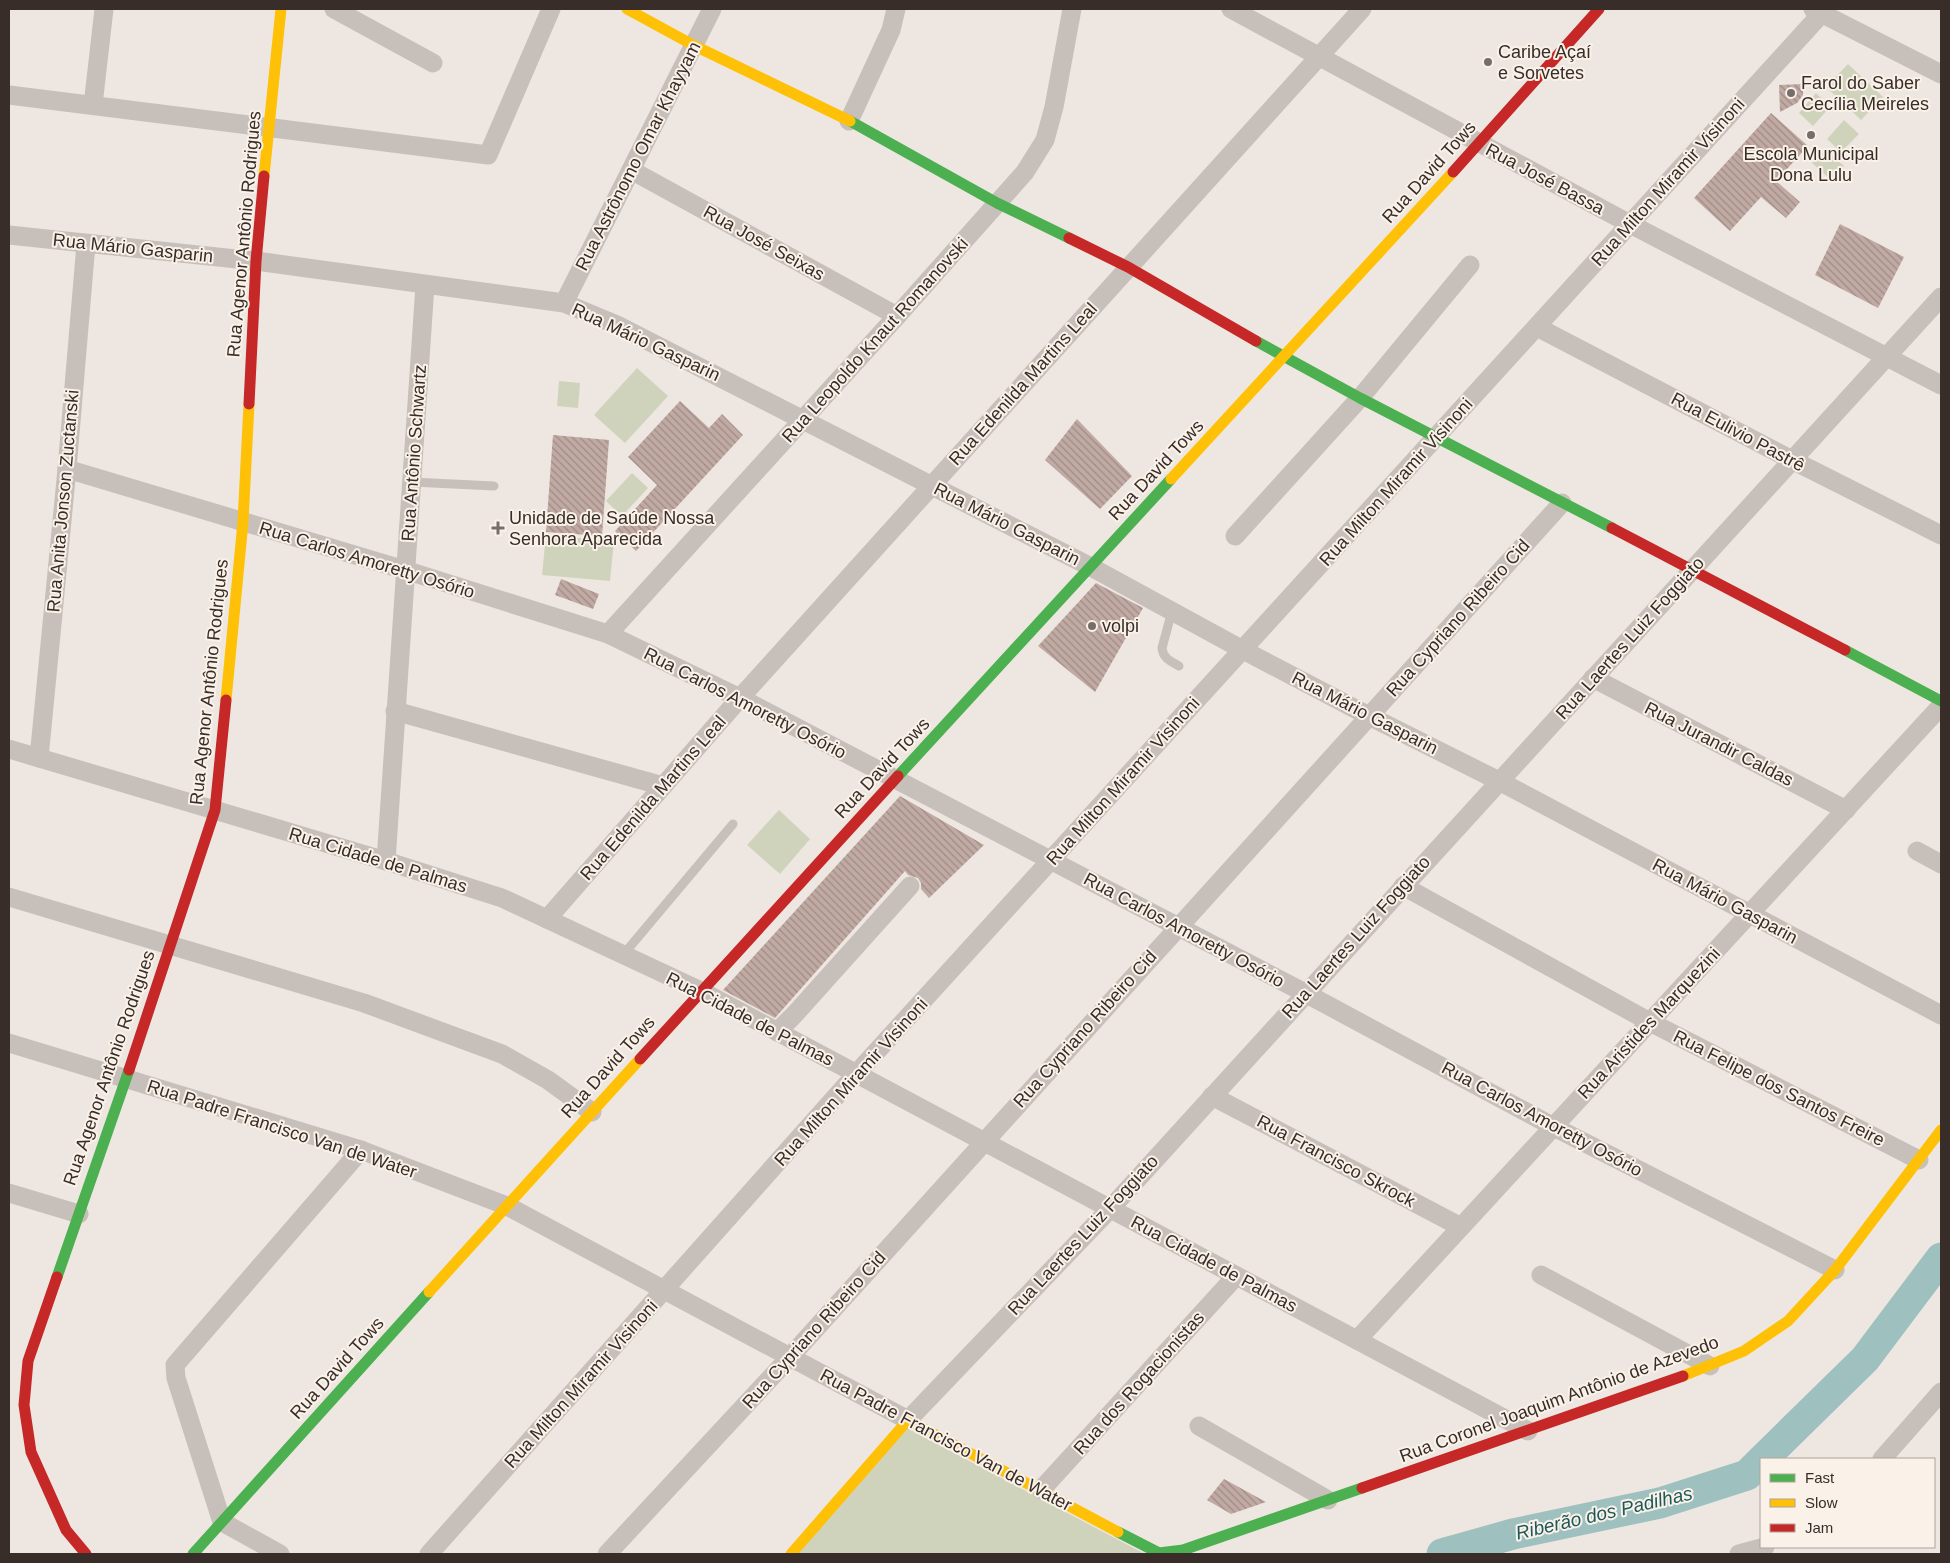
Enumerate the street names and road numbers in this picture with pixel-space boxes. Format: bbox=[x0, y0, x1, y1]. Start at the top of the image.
street label: Rua Astrônomo Omar Khayyam bbox=[571, 38, 705, 274]
street label: Rua Milton Miramir Visinoni bbox=[1587, 94, 1749, 270]
street label: Rua Agenor Antônio Rodrigues bbox=[223, 110, 265, 358]
street label: Rua David Tows bbox=[1378, 117, 1480, 227]
street label: Rua José Bassa bbox=[1482, 139, 1608, 219]
street label: Rua José Seixas bbox=[700, 202, 828, 284]
street label: Rua Mário Gasparin bbox=[52, 230, 214, 266]
street label: Rua Leopoldo Knaut Romanovski bbox=[778, 234, 972, 446]
street label: Rua Mário Gasparin bbox=[569, 299, 723, 385]
street label: Rua Edenilda Martins Leal bbox=[945, 299, 1101, 469]
street label: Rua Antônio Schwartz bbox=[398, 364, 430, 542]
street label: Rua Eulivio Pastrê bbox=[1668, 388, 1808, 476]
street label: Rua Anita Jonson Zuctanski bbox=[43, 389, 83, 613]
street label: Rua Milton Miramir Visinoni bbox=[1315, 394, 1477, 570]
street label: Rua David Tows bbox=[1104, 416, 1208, 524]
street label: Rua Mário Gasparin bbox=[931, 479, 1083, 569]
street label: Rua Carlos Amoretty Osório bbox=[257, 518, 477, 602]
street label: Rua Cypriano Ribeiro Cid bbox=[1382, 535, 1534, 701]
street label: Rua Laertes Luiz Foggiato bbox=[1552, 553, 1708, 723]
street label: Rua Agenor Antônio Rodrigues bbox=[186, 558, 232, 806]
street label: Rua Carlos Amoretty Osório bbox=[641, 643, 849, 763]
street label: Rua Mário Gasparin bbox=[1289, 668, 1441, 758]
street label: Rua Milton Miramir Visinoni bbox=[1042, 693, 1204, 869]
street label: Rua Jurandir Caldas bbox=[1641, 698, 1797, 790]
street label: Rua Edenilda Martins Leal bbox=[576, 712, 730, 884]
street label: Rua David Tows bbox=[830, 714, 934, 822]
street label: Rua Cidade de Palmas bbox=[287, 823, 469, 897]
street label: Rua Laertes Luiz Foggiato bbox=[1278, 852, 1434, 1022]
street label: Rua Mário Gasparin bbox=[1649, 854, 1801, 948]
street label: Rua Carlos Amoretty Osório bbox=[1080, 869, 1288, 991]
street label: Rua Aristides Marquezini bbox=[1574, 943, 1724, 1103]
street label: Rua Cypriano Ribeiro Cid bbox=[1009, 946, 1161, 1112]
street label: Rua Agenor Antônio Rodrigues bbox=[59, 948, 159, 1188]
street label: Rua Cidade de Palmas bbox=[663, 968, 837, 1070]
street label: Rua Milton Miramir Visinoni bbox=[770, 994, 932, 1170]
street label: Rua David Tows bbox=[557, 1012, 659, 1122]
street label: Rua Felipe dos Santos Freire bbox=[1670, 1026, 1888, 1150]
street label: Rua Carlos Amoretty Osório bbox=[1438, 1058, 1646, 1180]
street label: Rua Padre Francisco Van de Water bbox=[145, 1076, 419, 1182]
street label: Rua Francisco Skrock bbox=[1254, 1111, 1419, 1212]
street label: Rua Laertes Luiz Foggiato bbox=[1004, 1151, 1162, 1319]
street label: Rua Cidade de Palmas bbox=[1128, 1212, 1300, 1316]
street label: Rua Cypriano Ribeiro Cid bbox=[738, 1247, 890, 1413]
street label: Rua Milton Miramir Visinoni bbox=[500, 1296, 662, 1472]
street label: Rua dos Rogacionistas bbox=[1070, 1308, 1208, 1458]
street label: Rua David Tows bbox=[286, 1313, 388, 1423]
street label: Rua Coronel Joaquim Antônio de Azevedo bbox=[1397, 1332, 1721, 1466]
street label: Rua Padre Francisco Van de Water bbox=[817, 1365, 1075, 1515]

